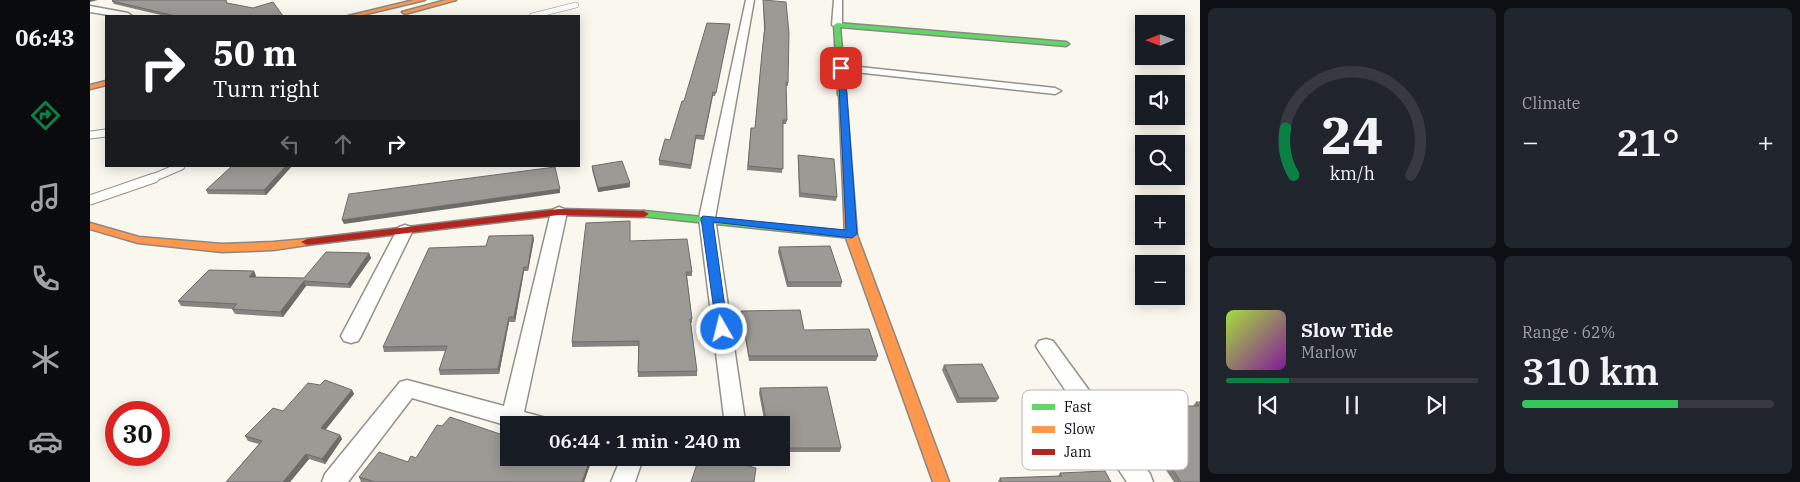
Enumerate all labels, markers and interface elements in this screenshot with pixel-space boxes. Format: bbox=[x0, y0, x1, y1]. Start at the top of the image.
north arrow bbox=[1135, 15, 1185, 65]
map controls bbox=[1135, 15, 1185, 305]
text: 06:43 bbox=[15, 23, 75, 52]
text: 50 m bbox=[213, 30, 297, 76]
icon: right bbox=[130, 35, 195, 100]
pin bbox=[820, 47, 862, 89]
icon: arrive bbox=[827, 54, 855, 82]
text: Turn right bbox=[213, 74, 320, 103]
button: sound bbox=[1135, 75, 1185, 125]
text: Climate bbox=[1522, 93, 1580, 113]
icon: directions bbox=[28, 98, 63, 133]
text: 24 bbox=[1321, 101, 1383, 168]
text: 21° bbox=[1616, 117, 1680, 166]
text: − bbox=[1522, 123, 1539, 160]
text: + bbox=[1757, 123, 1774, 160]
icon: left bbox=[276, 130, 304, 158]
icon: ahead bbox=[329, 130, 357, 158]
icon: right bbox=[382, 130, 410, 158]
button: search bbox=[1135, 135, 1185, 185]
text: km/h bbox=[1329, 162, 1375, 185]
icon: music bbox=[28, 180, 63, 215]
button: + bbox=[1135, 195, 1185, 245]
button: − bbox=[1135, 255, 1185, 305]
icon: phone bbox=[28, 261, 63, 296]
position arrow bbox=[695, 302, 747, 354]
text: Slow Tide bbox=[1301, 318, 1393, 342]
text: Range · 62% bbox=[1522, 322, 1615, 342]
icon: climate bbox=[28, 342, 63, 377]
text: Marlow bbox=[1301, 342, 1357, 362]
text: 310 km bbox=[1522, 346, 1659, 395]
legend bbox=[1022, 390, 1188, 470]
icon: previous bbox=[1254, 391, 1282, 419]
icon: pause bbox=[1338, 391, 1366, 419]
icon: next bbox=[1422, 391, 1450, 419]
text: Fast bbox=[1064, 398, 1092, 416]
speed limit sign: 30 bbox=[105, 401, 170, 466]
text: Slow bbox=[1064, 420, 1095, 438]
icon: car bbox=[28, 424, 63, 459]
text: 06:44 · 1 min · 240 m bbox=[549, 429, 741, 453]
text: Jam bbox=[1064, 443, 1091, 461]

